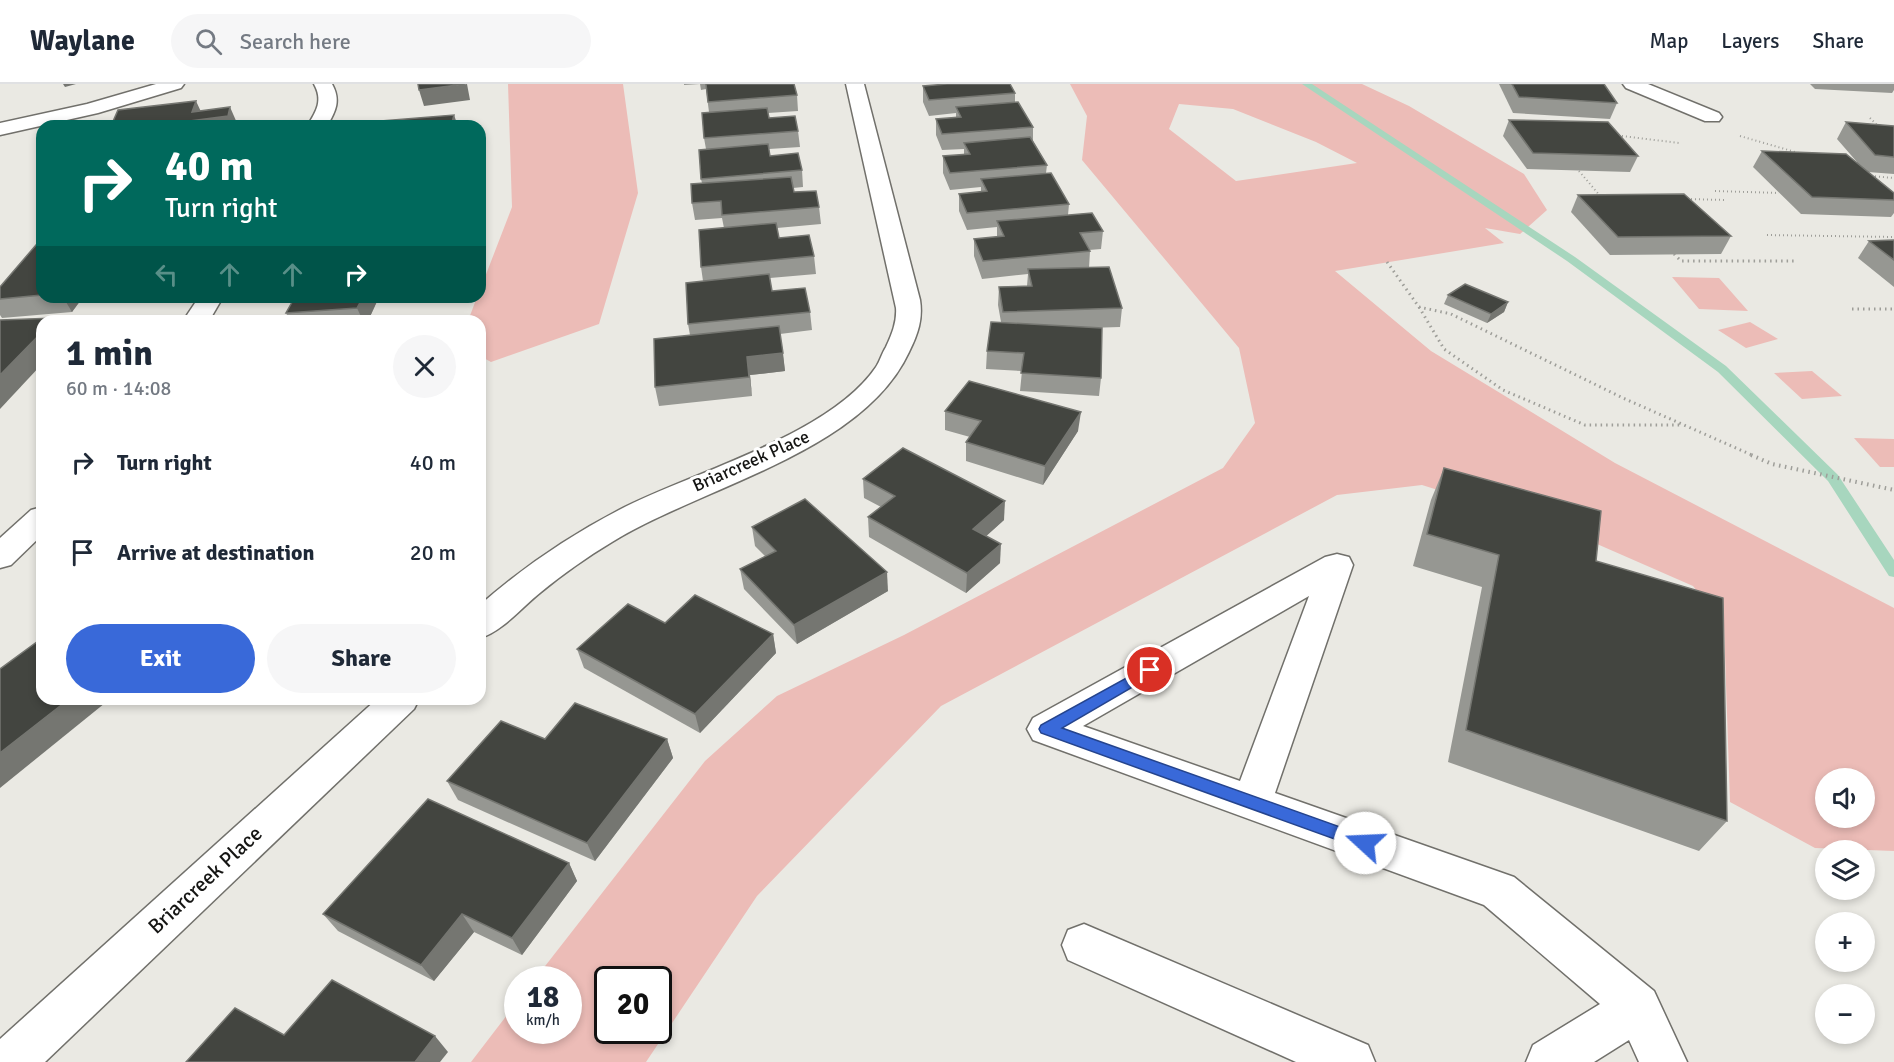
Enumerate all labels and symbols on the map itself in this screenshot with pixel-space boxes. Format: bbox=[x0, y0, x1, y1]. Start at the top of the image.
street label: Briarcreek Place bbox=[689, 425, 813, 497]
pin bbox=[1124, 644, 1175, 695]
position arrow bbox=[1333, 811, 1397, 875]
street label: Briarcreek Place bbox=[143, 821, 267, 939]
speed limit sign: 20 bbox=[594, 966, 672, 1044]

